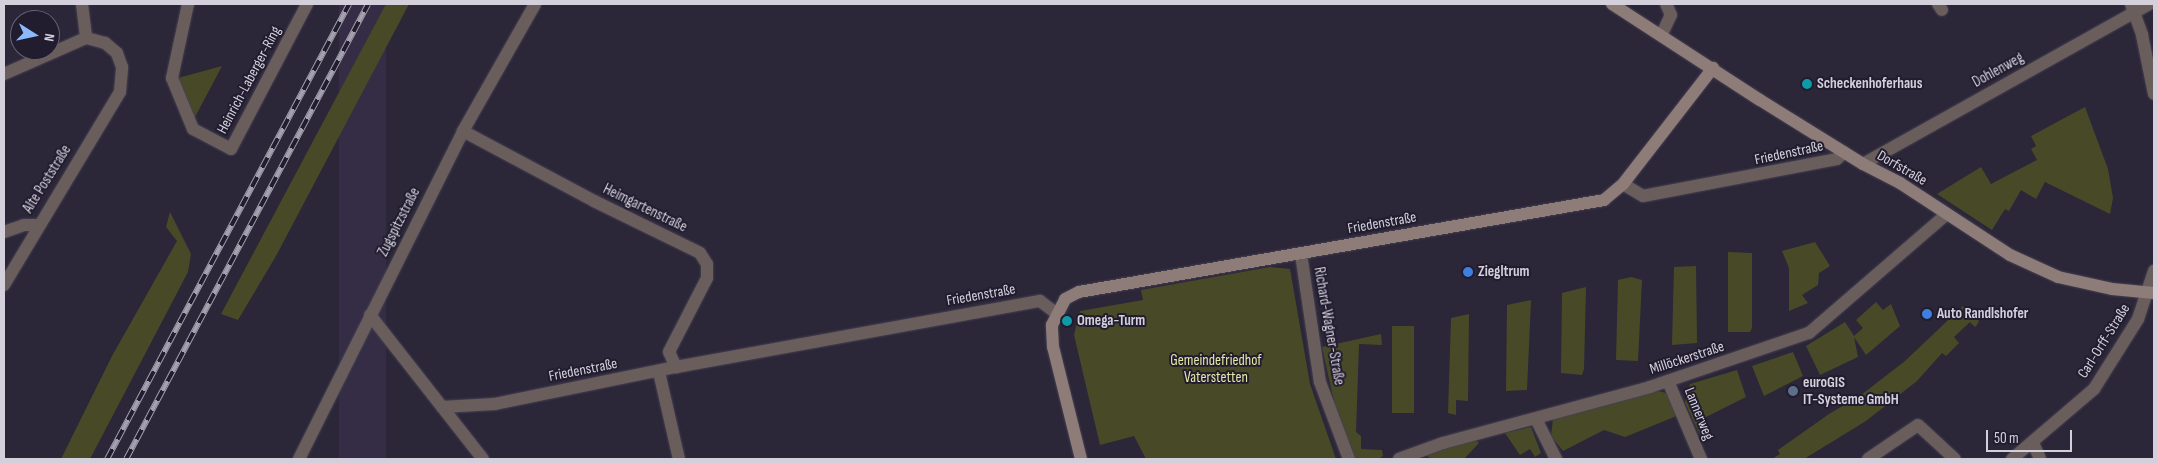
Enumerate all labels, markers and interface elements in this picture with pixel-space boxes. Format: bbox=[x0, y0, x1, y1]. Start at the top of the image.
north arrow bbox=[10, 10, 60, 60]
street label: Heinrich-Laberger-Ring bbox=[213, 23, 285, 137]
text: N bbox=[40, 32, 58, 43]
street label: Dohlenweg bbox=[1969, 49, 2027, 91]
place label: Scheckenhoferhaus bbox=[1817, 75, 1922, 93]
marker: Scheckenhoferhaus bbox=[1801, 78, 1813, 90]
street label: Friedenstraße bbox=[1753, 137, 1825, 169]
street label: Alte Poststraße bbox=[19, 142, 75, 216]
street label: Dorfstraße bbox=[1874, 147, 1930, 189]
street label: Heimgartenstraße bbox=[600, 180, 690, 236]
street label: Zugspitzstraße bbox=[374, 185, 424, 259]
street label: Friedenstraße bbox=[1346, 208, 1418, 238]
place label: Ziegltrum bbox=[1478, 263, 1530, 281]
street label: Richard-Wagner-Straße bbox=[1310, 265, 1348, 387]
marker: Ziegltrum bbox=[1462, 266, 1474, 278]
street label: Friedenstraße bbox=[945, 280, 1017, 310]
street label: Carl-Orff-Straße bbox=[2074, 300, 2134, 382]
place label: Auto Randlshofer bbox=[1937, 305, 2028, 323]
marker: Auto Randlshofer bbox=[1921, 308, 1933, 320]
place label: Omega-Turm bbox=[1077, 312, 1145, 330]
marker: Omega-Turm bbox=[1061, 315, 1073, 327]
street label: Millöckerstraße bbox=[1647, 338, 1727, 378]
park label: Gemeindefriedhof Vaterstetten bbox=[1170, 351, 1262, 386]
street label: Friedenstraße bbox=[547, 355, 619, 385]
place label: euroGIS IT-Systeme GmbH bbox=[1803, 373, 1899, 408]
street label: Lannerweg bbox=[1680, 385, 1718, 443]
marker: euroGIS IT-Systeme GmbH bbox=[1787, 385, 1799, 397]
scale bar bbox=[1988, 420, 2074, 452]
text: 50 m bbox=[1994, 429, 2019, 448]

